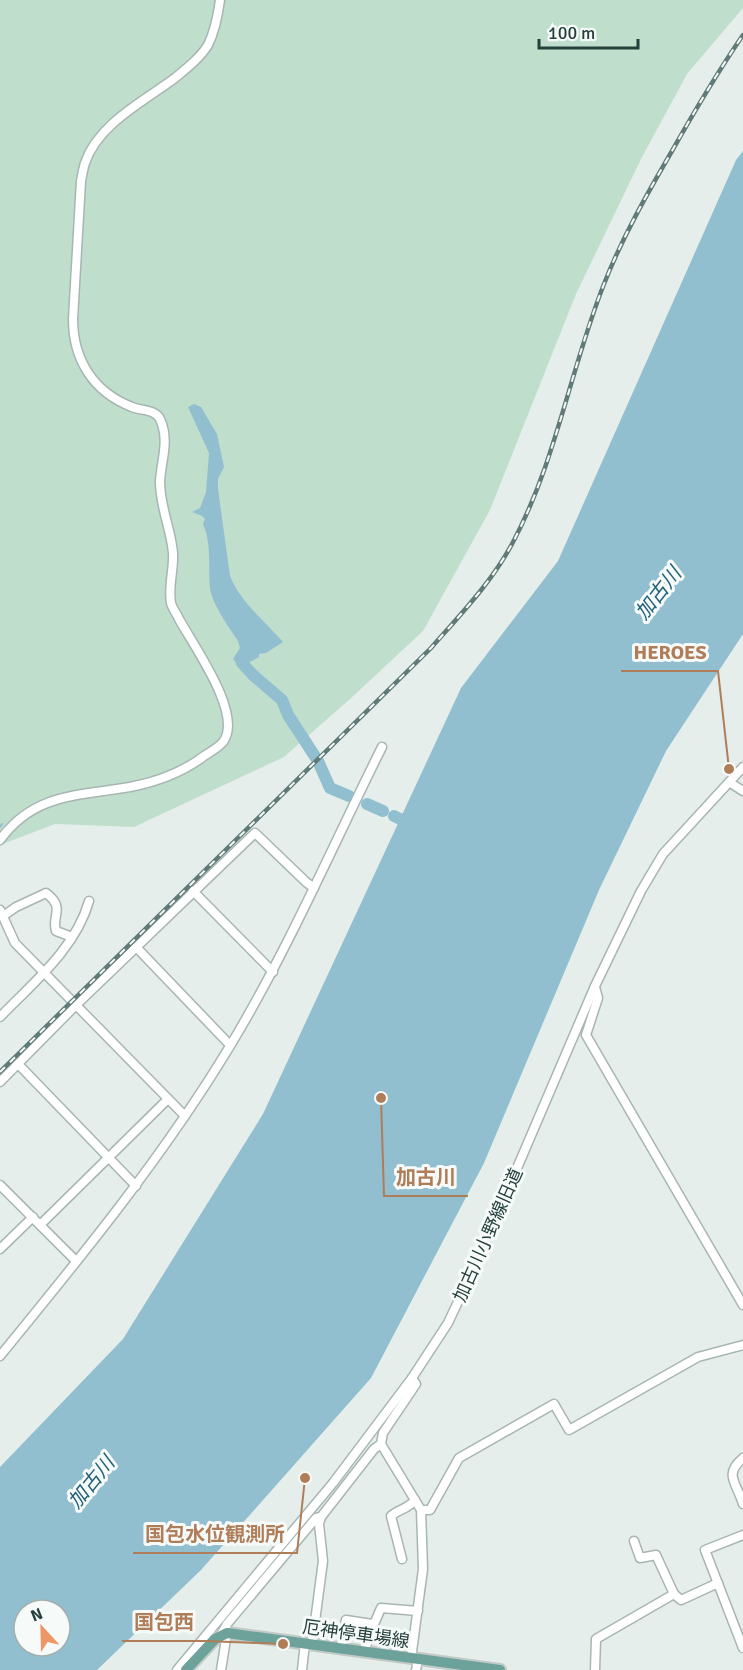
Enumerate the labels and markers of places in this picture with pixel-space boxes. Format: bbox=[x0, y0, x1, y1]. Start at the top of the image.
callout: HEROES bbox=[621, 633, 718, 671]
callout: 加古川 bbox=[384, 1158, 468, 1196]
callout: 国包水位観測所 bbox=[133, 1515, 297, 1553]
callout: 国包西 bbox=[122, 1603, 206, 1641]

